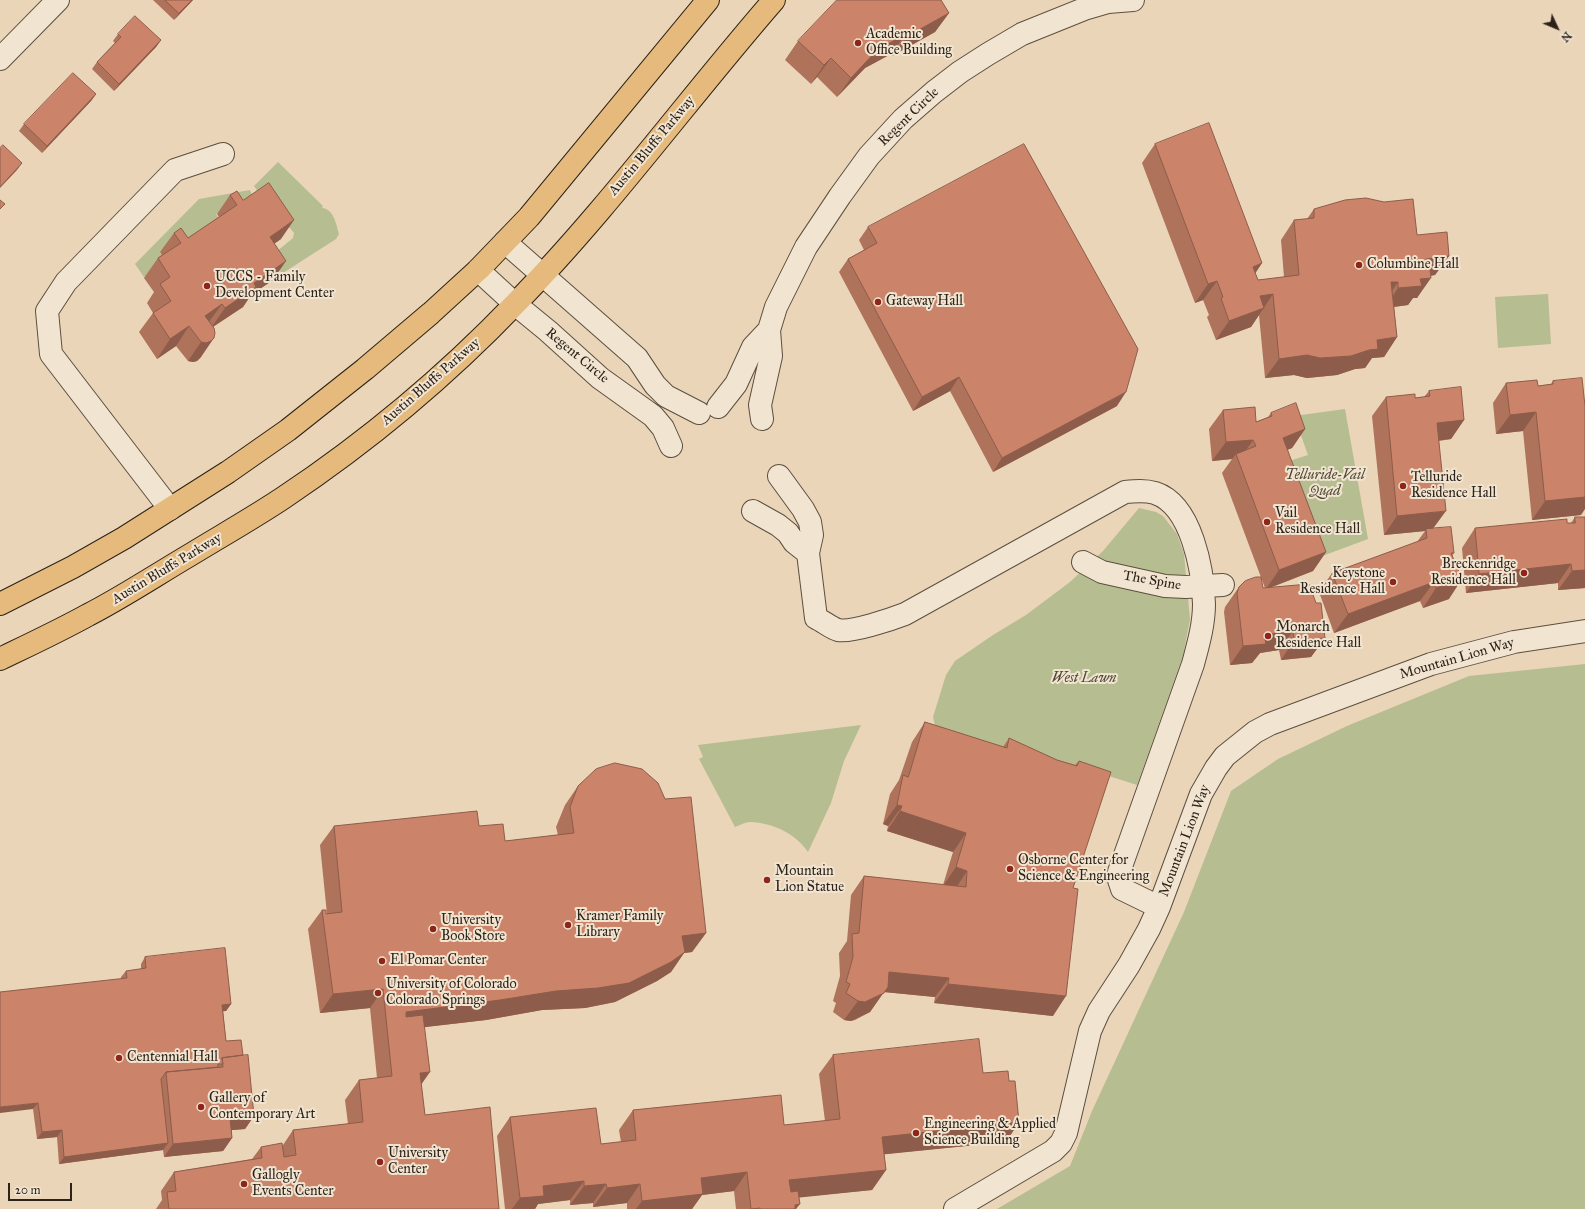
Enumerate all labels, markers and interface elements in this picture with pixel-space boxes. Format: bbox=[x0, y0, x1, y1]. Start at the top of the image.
north arrow bbox=[1537, 8, 1577, 48]
place label: Academic Office Building bbox=[866, 27, 952, 60]
text: N bbox=[1558, 29, 1574, 45]
marker: Academic Office Building bbox=[853, 38, 863, 48]
street label: Regent Circle bbox=[875, 84, 943, 150]
street label: Austin Bluffs Parkway bbox=[605, 93, 699, 199]
place label: Columbine Hall bbox=[1367, 257, 1459, 273]
marker: Columbine Hall bbox=[1354, 260, 1364, 270]
place label: UCCS - Family Development Center bbox=[215, 270, 334, 302]
marker: UCCS - Family Development Center bbox=[202, 281, 212, 291]
place label: Gateway Hall bbox=[886, 294, 963, 310]
marker: Gateway Hall bbox=[873, 297, 883, 307]
street label: Regent Circle bbox=[542, 325, 612, 387]
street label: Austin Bluffs Parkway bbox=[378, 335, 484, 429]
park label: Telluride-Vail Quad bbox=[1285, 468, 1365, 500]
place label: Telluride Residence Hall bbox=[1411, 470, 1496, 502]
marker: Telluride Residence Hall bbox=[1398, 481, 1408, 491]
place label: Vail Residence Hall bbox=[1275, 506, 1360, 538]
marker: Vail Residence Hall bbox=[1262, 517, 1272, 527]
street label: Austin Bluffs Parkway bbox=[109, 530, 225, 608]
place label: Breckenridge Residence Hall bbox=[1431, 557, 1516, 590]
place label: Keystone Residence Hall bbox=[1300, 566, 1385, 598]
street label: The Spine bbox=[1122, 568, 1182, 594]
marker: Breckenridge Residence Hall bbox=[1519, 568, 1529, 578]
marker: Keystone Residence Hall bbox=[1388, 577, 1398, 587]
place label: Monarch Residence Hall bbox=[1276, 620, 1361, 652]
marker: Monarch Residence Hall bbox=[1263, 631, 1273, 641]
street label: Mountain Lion Way bbox=[1398, 635, 1516, 683]
park label: West Lawn bbox=[1052, 671, 1116, 687]
street label: Mountain Lion Way bbox=[1156, 783, 1214, 899]
place label: Osborne Center for Science & Engineering bbox=[1018, 853, 1149, 886]
place label: Mountain Lion Statue bbox=[775, 864, 844, 896]
marker: Osborne Center for Science & Engineering bbox=[1005, 864, 1015, 874]
marker: Mountain Lion Statue bbox=[762, 875, 772, 885]
place label: Kramer Family Library bbox=[576, 909, 663, 942]
place label: University Book Store bbox=[441, 913, 505, 946]
marker: Kramer Family Library bbox=[563, 920, 573, 930]
marker: University Book Store bbox=[428, 924, 438, 934]
place label: El Pomar Center bbox=[390, 953, 486, 969]
marker: El Pomar Center bbox=[377, 956, 387, 966]
place label: University of Colorado Colorado Springs bbox=[386, 977, 517, 1010]
marker: University of Colorado Colorado Springs bbox=[373, 988, 383, 998]
place label: Centennial Hall bbox=[127, 1050, 218, 1066]
marker: Centennial Hall bbox=[114, 1053, 124, 1063]
place label: Gallery of Contemporary Art bbox=[209, 1091, 316, 1124]
marker: Gallery of Contemporary Art bbox=[196, 1102, 206, 1112]
place label: Engineering & Applied Science Building bbox=[924, 1117, 1056, 1150]
marker: Engineering & Applied Science Building bbox=[911, 1128, 921, 1138]
place label: University Center bbox=[388, 1146, 448, 1178]
marker: University Center bbox=[375, 1157, 385, 1167]
place label: Gallogly Events Center bbox=[252, 1168, 334, 1200]
scale bar bbox=[10, 1175, 74, 1201]
marker: Gallogly Events Center bbox=[239, 1179, 249, 1189]
text: 20 m bbox=[15, 1183, 41, 1197]

